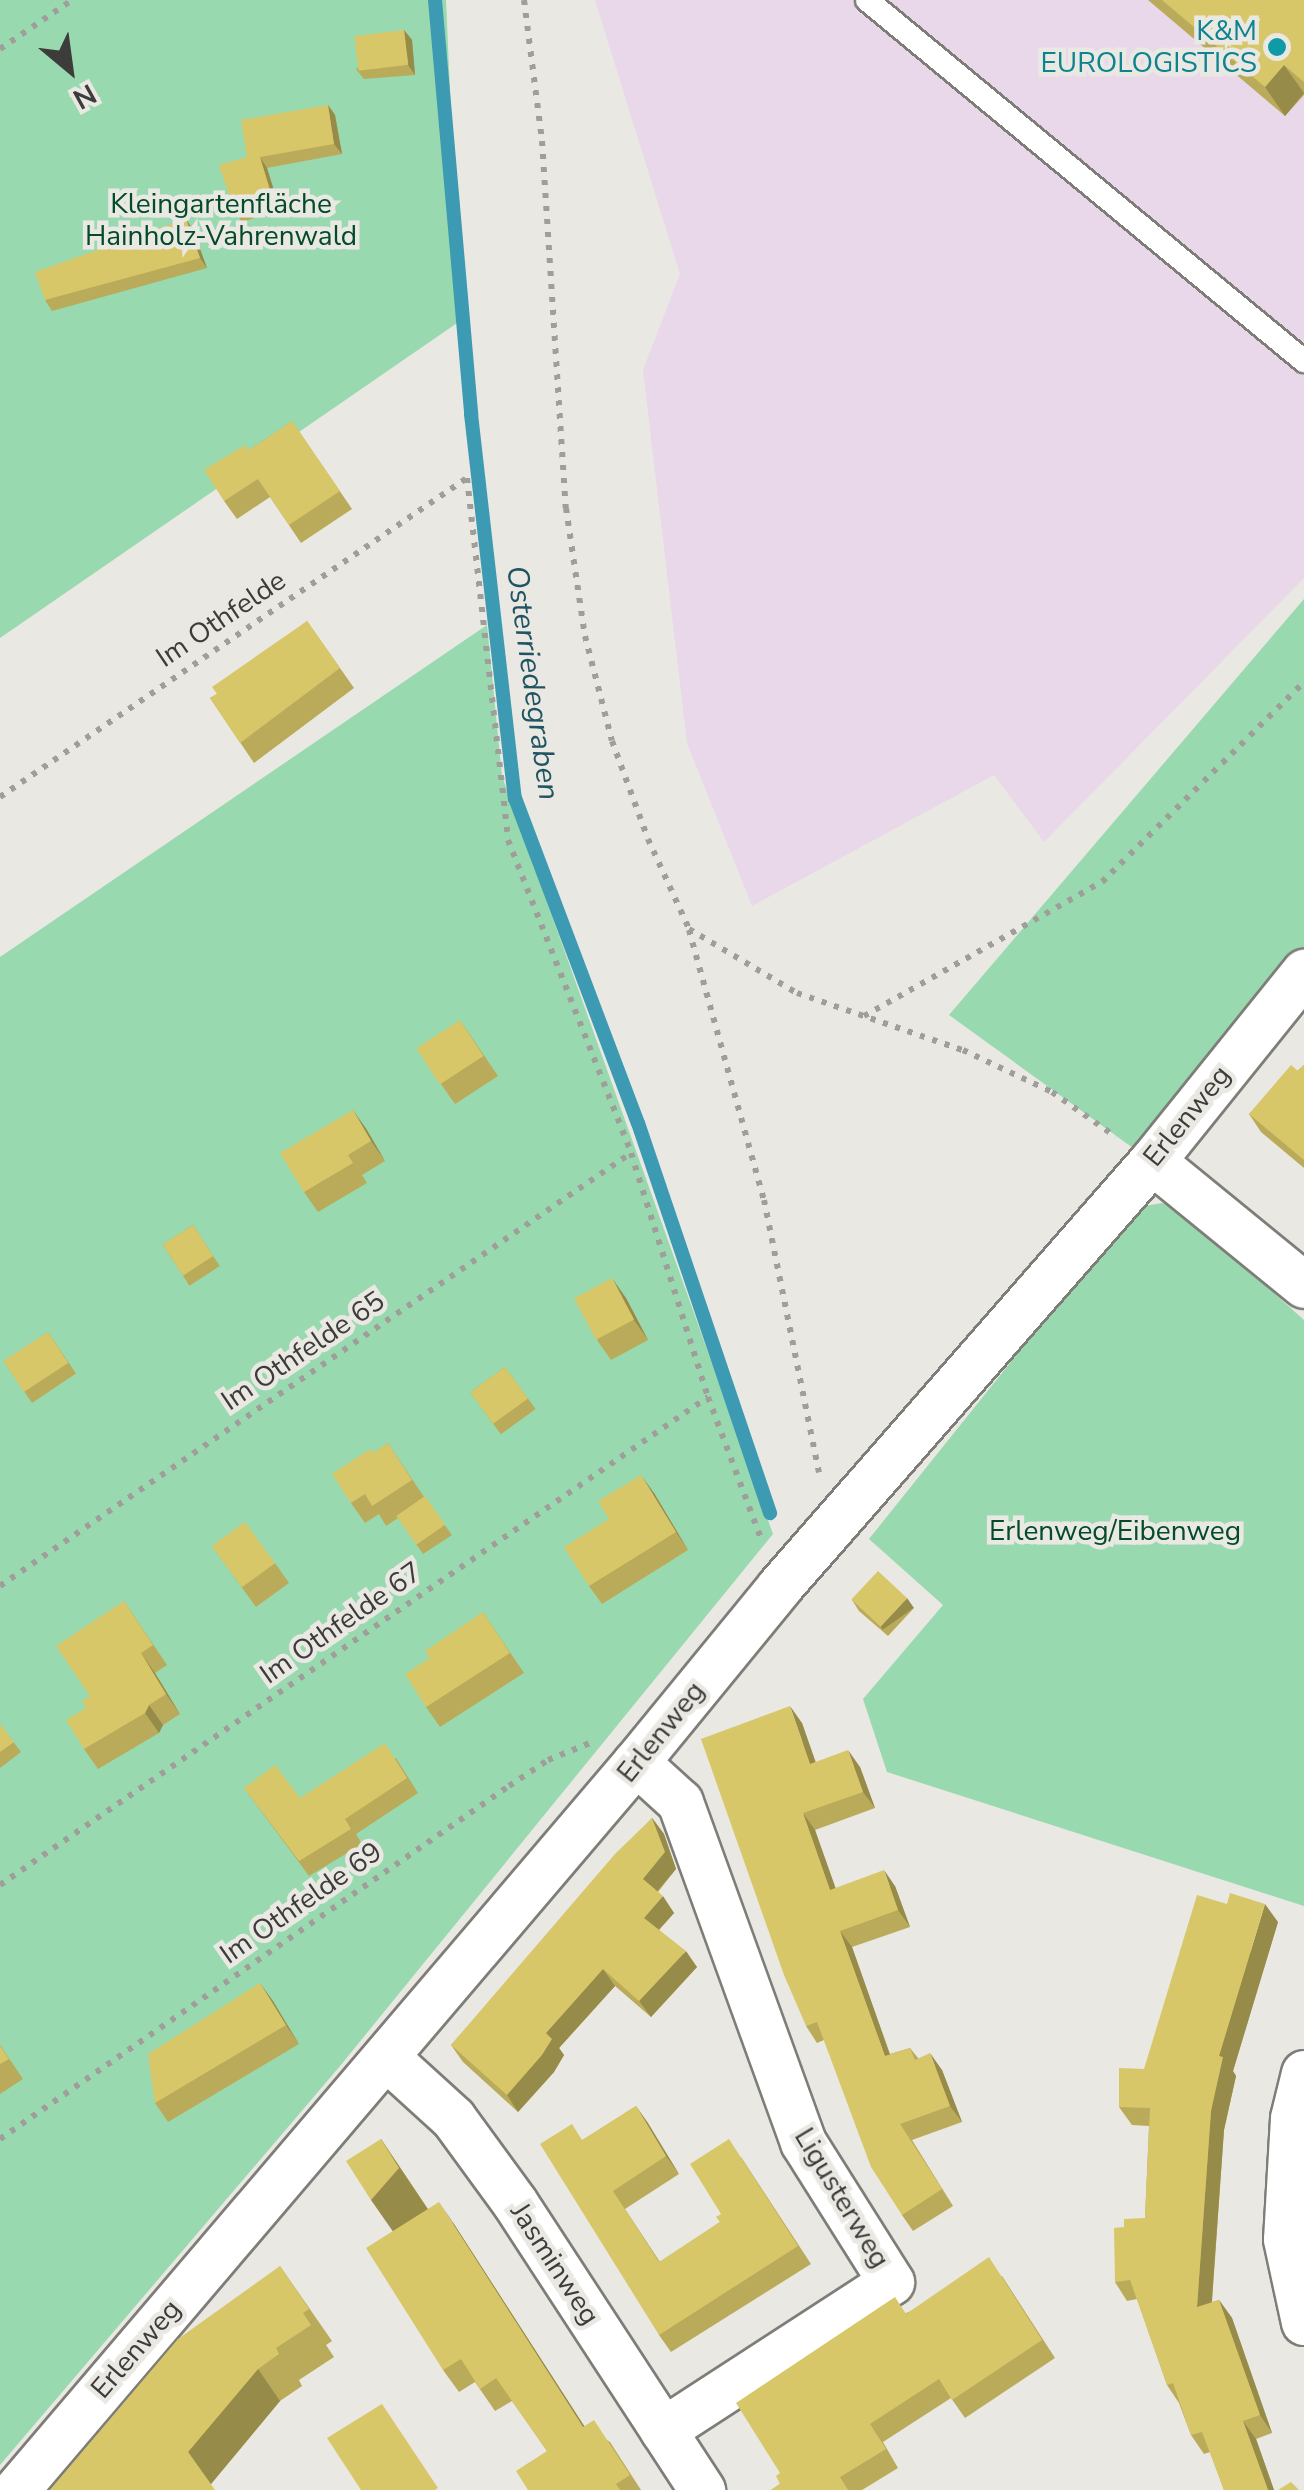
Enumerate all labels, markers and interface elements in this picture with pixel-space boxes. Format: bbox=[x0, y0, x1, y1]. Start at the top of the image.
place label: K&M EUROLOGISTICS bbox=[1041, 14, 1257, 80]
north arrow bbox=[20, 20, 120, 120]
marker: K&M EUROLOGISTICS bbox=[1266, 36, 1288, 58]
text: N bbox=[66, 75, 103, 118]
park label: Kleingartenfläche Hainholz-Vahrenwald bbox=[85, 187, 357, 253]
street label: Im Othfelde bbox=[150, 563, 292, 675]
water label: Osterriedegraben bbox=[498, 564, 566, 802]
street label: Erlenweg bbox=[1136, 1059, 1238, 1173]
street label: Im Othfelde 65 bbox=[215, 1284, 391, 1418]
park label: Erlenweg/Eibenweg bbox=[989, 1514, 1241, 1548]
street label: Im Othfelde 67 bbox=[254, 1555, 428, 1691]
street label: Erlenweg bbox=[610, 1675, 712, 1789]
street label: Im Othfelde 69 bbox=[214, 1835, 388, 1971]
street label: Ligusterweg bbox=[787, 2122, 897, 2274]
street label: Jasminweg bbox=[503, 2197, 607, 2331]
street label: Erlenweg bbox=[84, 2293, 188, 2405]

